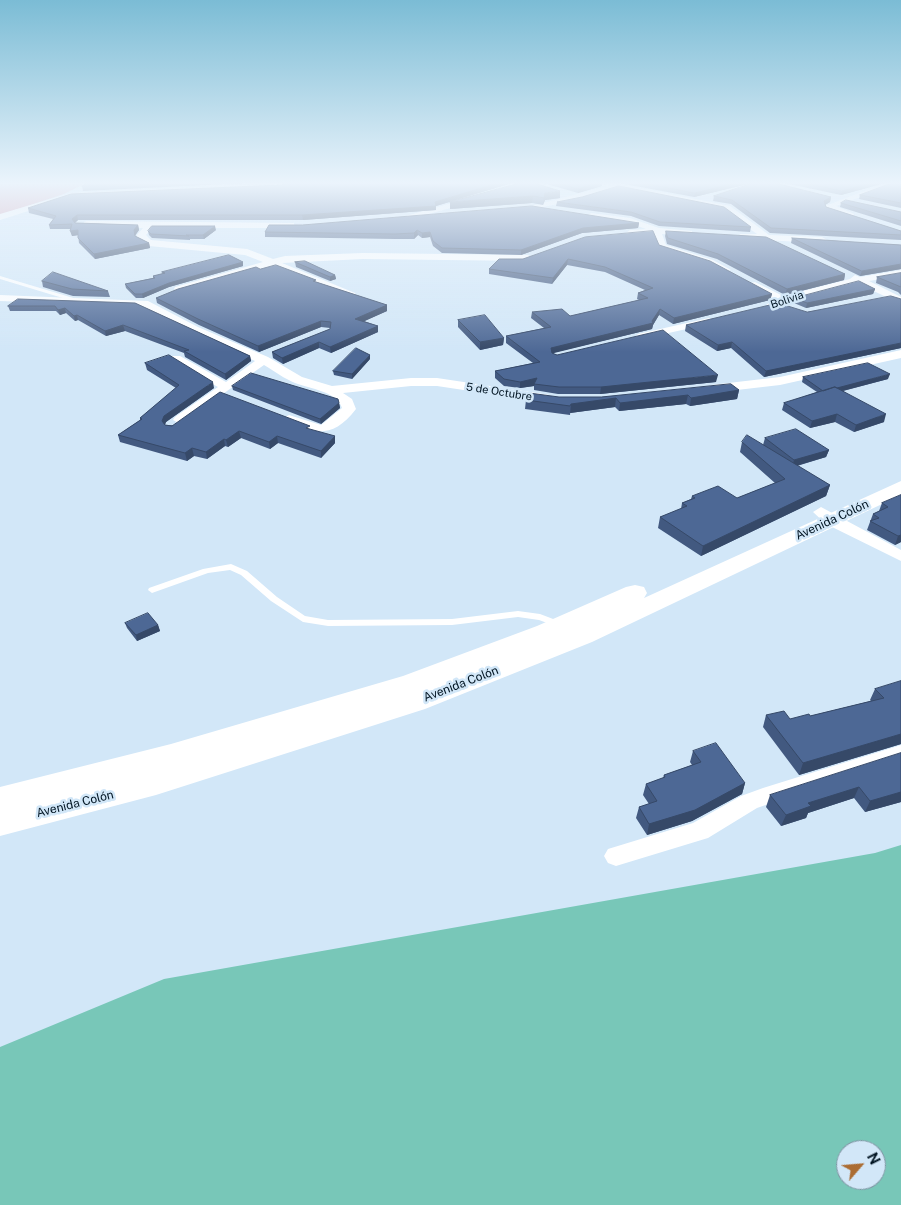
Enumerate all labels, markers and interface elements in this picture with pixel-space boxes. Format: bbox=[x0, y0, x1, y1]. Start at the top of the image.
street label: Bolivia bbox=[769, 288, 805, 312]
street label: 5 de Octubre bbox=[465, 380, 533, 404]
street label: Avenida Colón bbox=[793, 497, 871, 543]
street label: Avenida Colón bbox=[421, 663, 501, 705]
street label: Avenida Colón bbox=[35, 787, 115, 821]
north arrow bbox=[836, 1140, 886, 1190]
text: N bbox=[864, 1150, 883, 1167]

